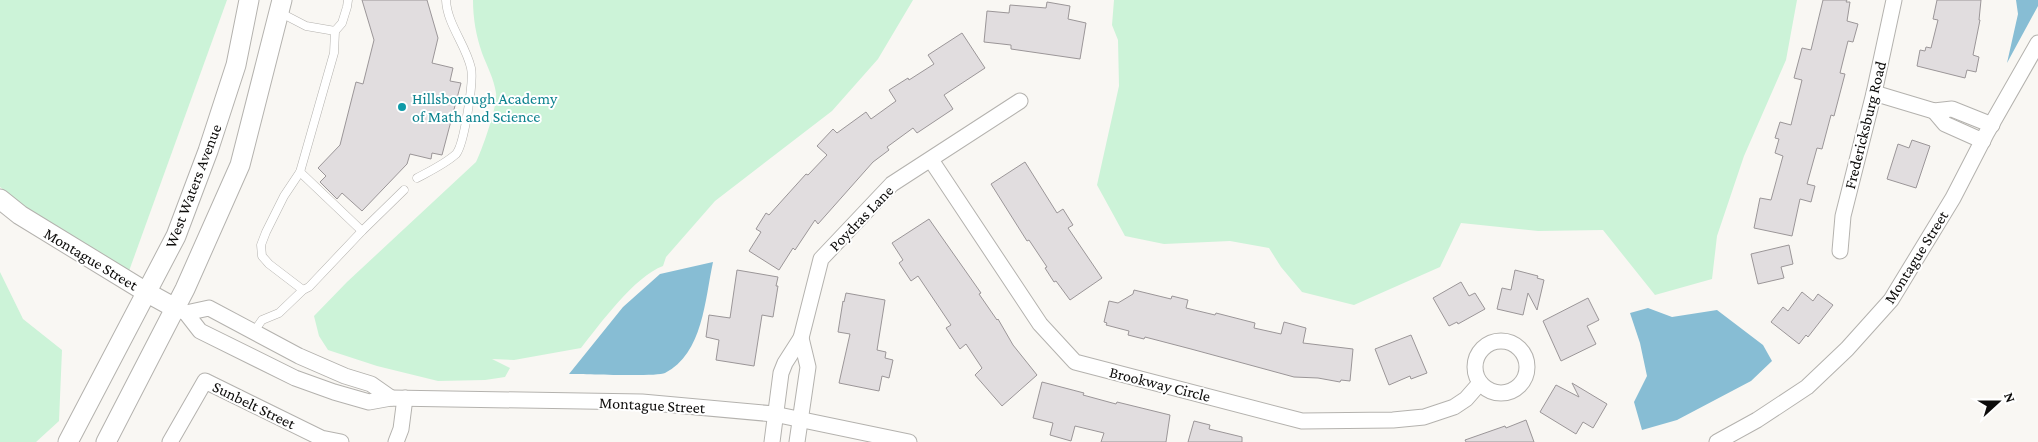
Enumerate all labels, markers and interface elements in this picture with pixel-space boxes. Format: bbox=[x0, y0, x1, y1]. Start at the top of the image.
street label: Fredericksburg Road bbox=[1841, 59, 1890, 191]
place label: Hillsborough Academy of Math and Science bbox=[412, 90, 558, 125]
marker: Hillsborough Academy of Math and Science bbox=[396, 101, 408, 113]
street label: West Waters Avenue bbox=[162, 122, 224, 250]
street label: Poydras Lane bbox=[826, 182, 897, 255]
street label: Montague Street bbox=[1881, 207, 1953, 307]
street label: Montague Street bbox=[41, 224, 141, 295]
street label: Brookway Circle bbox=[1107, 363, 1212, 406]
north arrow bbox=[1973, 377, 2023, 427]
street label: Sunbelt Street bbox=[210, 378, 299, 433]
text: N bbox=[2001, 390, 2019, 405]
street label: Montague Street bbox=[598, 394, 706, 417]

